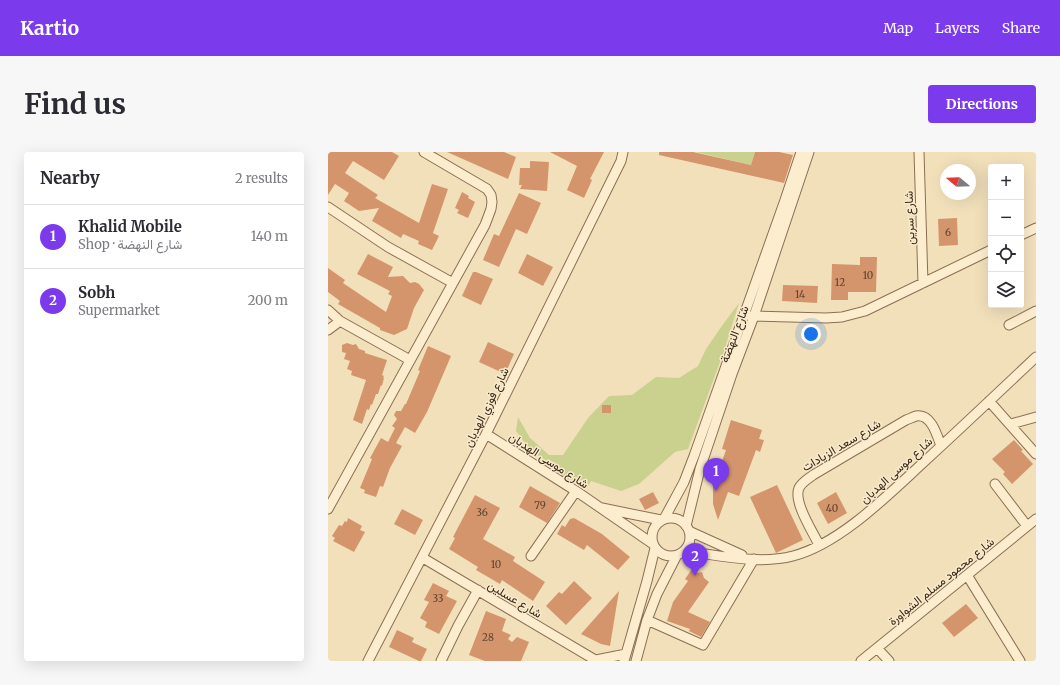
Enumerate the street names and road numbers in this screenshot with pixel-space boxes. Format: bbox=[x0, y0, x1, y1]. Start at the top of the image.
street label: شارع سرين bbox=[901, 191, 919, 245]
street label: شارع النهضة bbox=[716, 303, 754, 365]
street label: شارع فوزي الهدبان bbox=[460, 365, 514, 451]
street label: شارع سعد الزيادات bbox=[799, 416, 884, 476]
street label: شارع موسى الهدبان bbox=[505, 429, 592, 493]
street label: شارع موسى الهدبان bbox=[857, 434, 937, 508]
street label: شارع محمود مسلم الشواورة bbox=[885, 534, 998, 630]
street label: شارع عسلين bbox=[484, 577, 545, 623]

